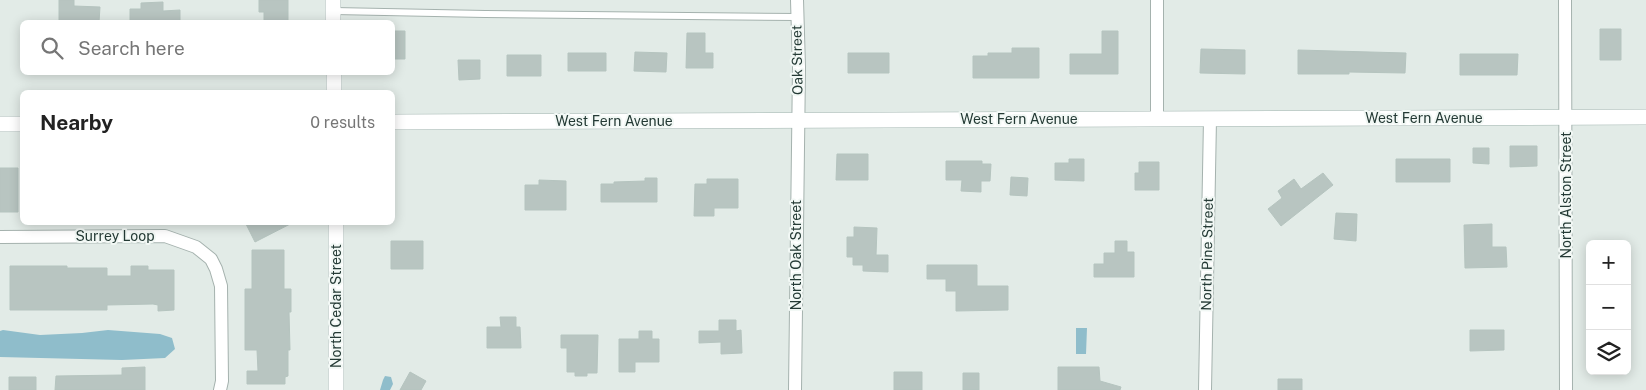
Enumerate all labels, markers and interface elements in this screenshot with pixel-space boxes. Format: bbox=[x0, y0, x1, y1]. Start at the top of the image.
search box bbox=[20, 20, 395, 75]
street label: Oak Street bbox=[788, 25, 806, 95]
icon: search bbox=[38, 34, 66, 62]
text: Search here bbox=[78, 37, 185, 59]
text: Nearby bbox=[40, 110, 113, 135]
street label: West Fern Avenue bbox=[1365, 110, 1483, 126]
street label: West Fern Avenue bbox=[960, 111, 1078, 127]
text: 0 results bbox=[310, 113, 375, 132]
street label: West Fern Avenue bbox=[555, 113, 673, 129]
street label: North Alston Street bbox=[1558, 131, 1574, 259]
street label: North Pine Street bbox=[1198, 197, 1216, 311]
street label: North Oak Street bbox=[788, 200, 804, 310]
street label: Surrey Loop bbox=[75, 228, 155, 244]
map controls bbox=[1586, 240, 1631, 375]
button: + bbox=[1586, 240, 1631, 285]
street label: North Cedar Street bbox=[328, 244, 344, 368]
button: − bbox=[1586, 285, 1631, 330]
button: layers bbox=[1586, 330, 1631, 375]

